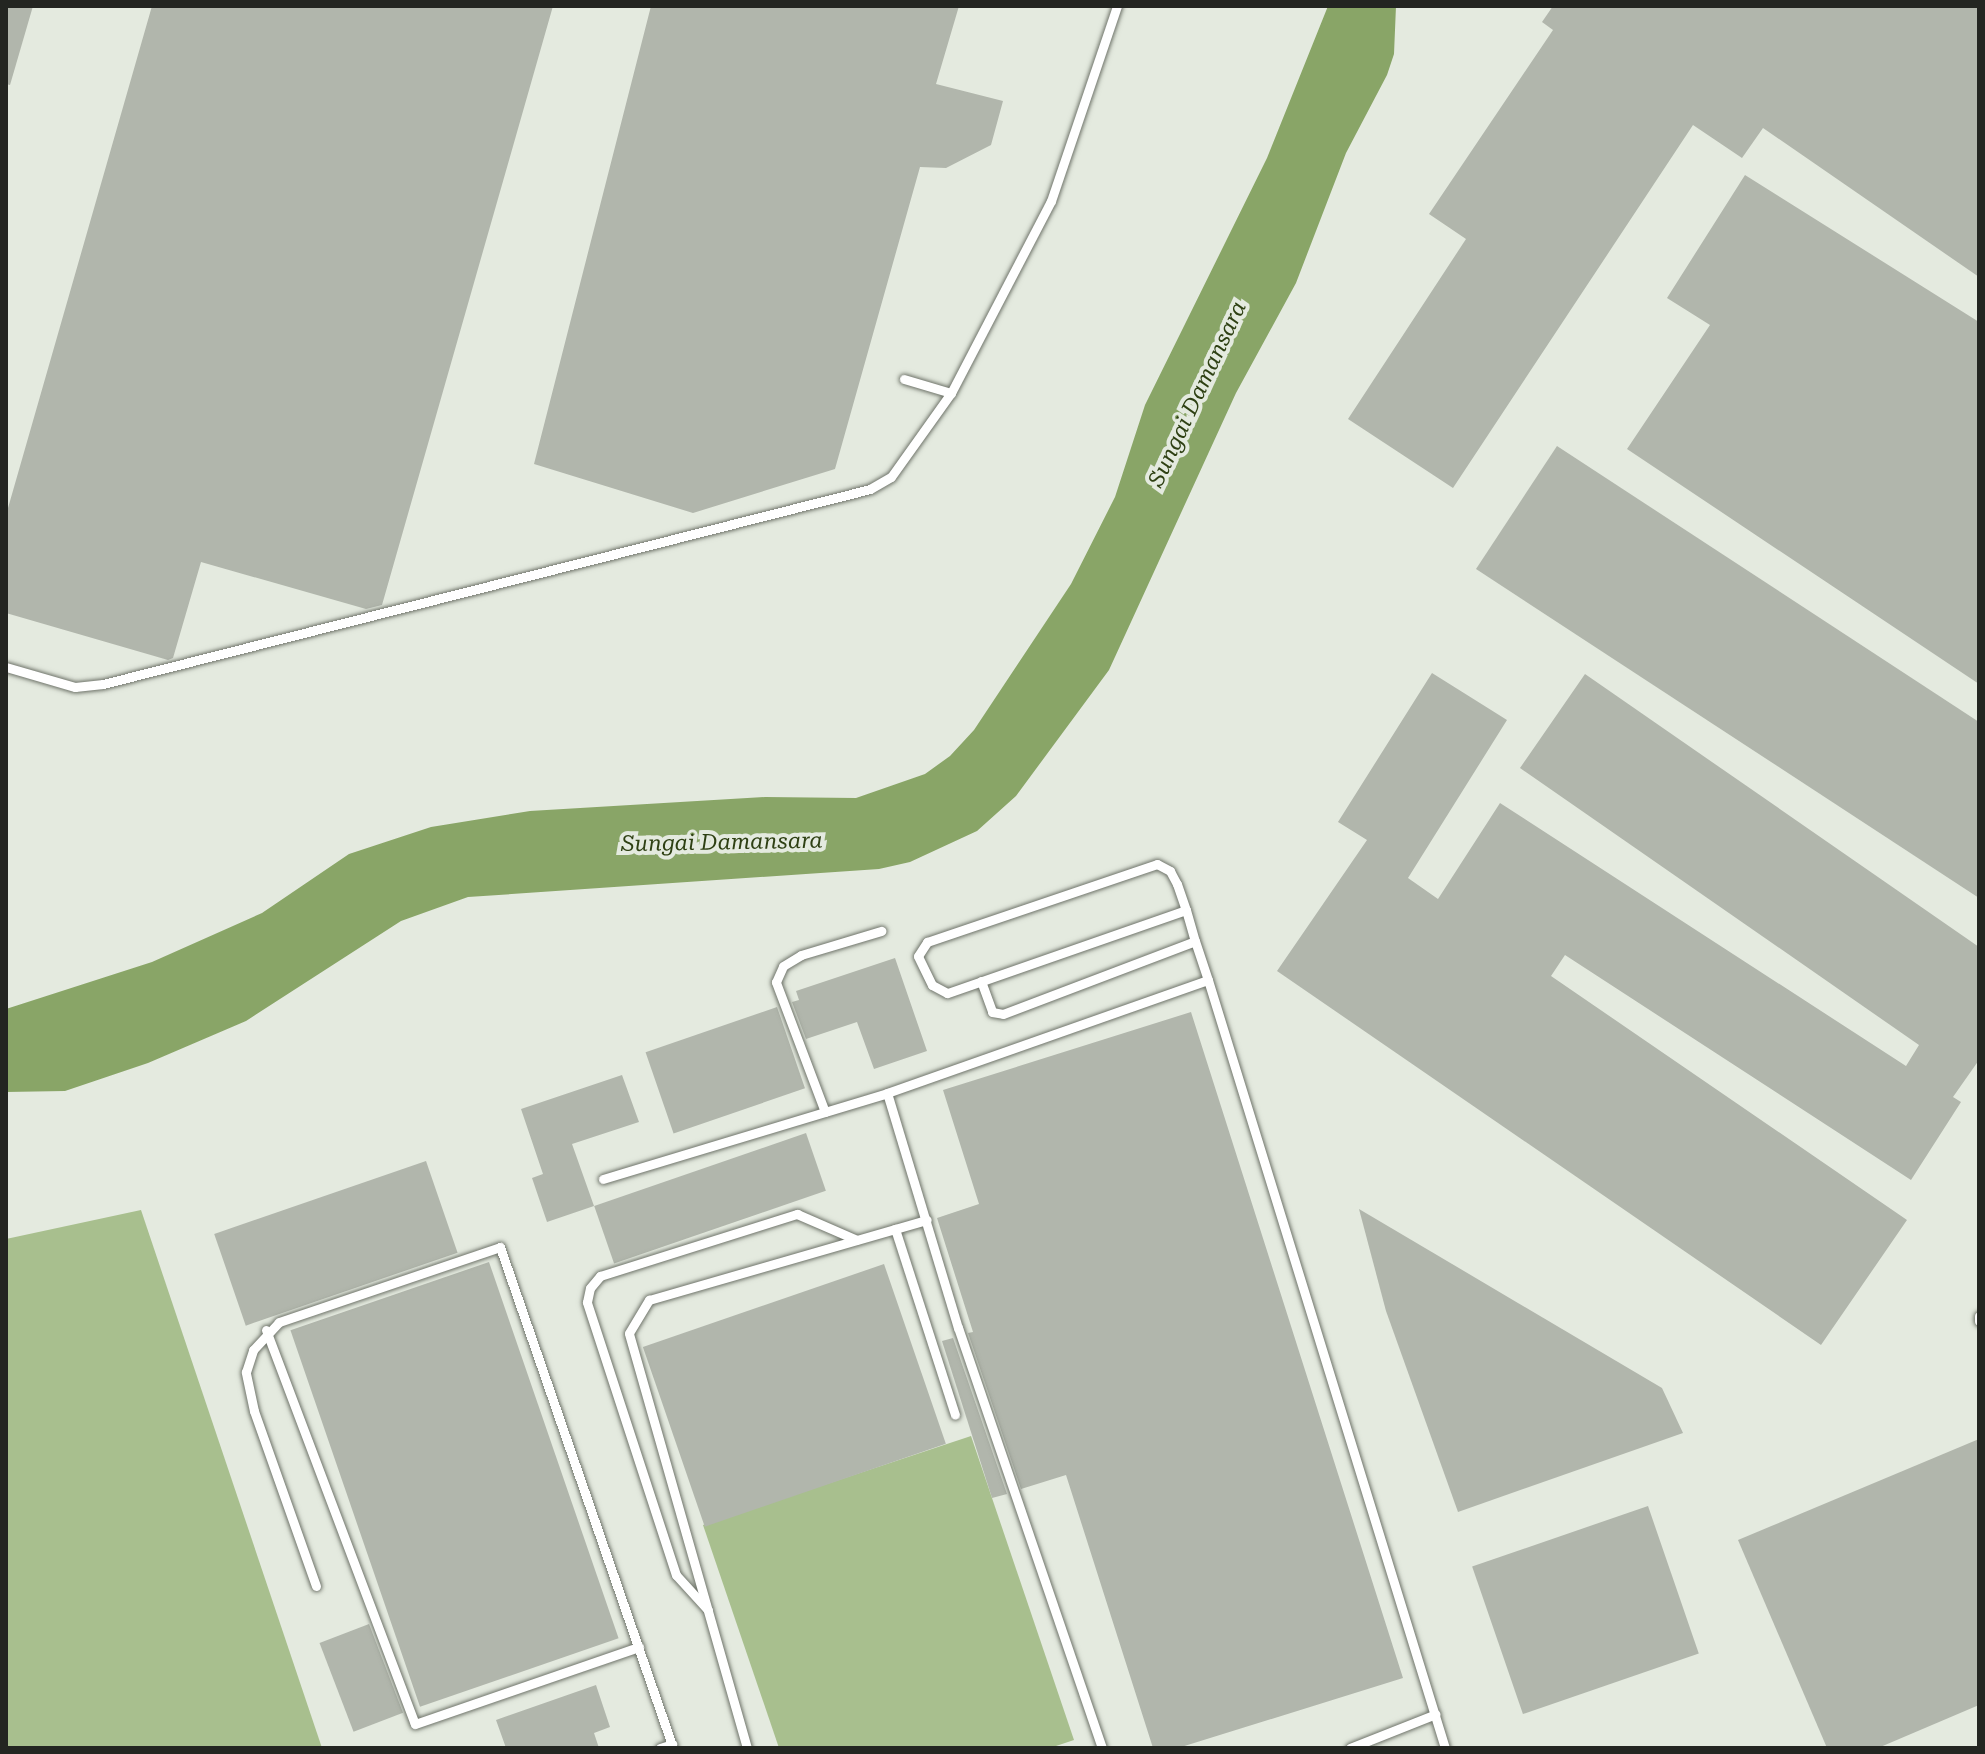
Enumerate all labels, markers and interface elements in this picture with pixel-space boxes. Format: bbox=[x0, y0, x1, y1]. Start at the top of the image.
water label: Sungai Damansara bbox=[1142, 297, 1252, 491]
water label: Sungai Damansara bbox=[621, 827, 823, 857]

